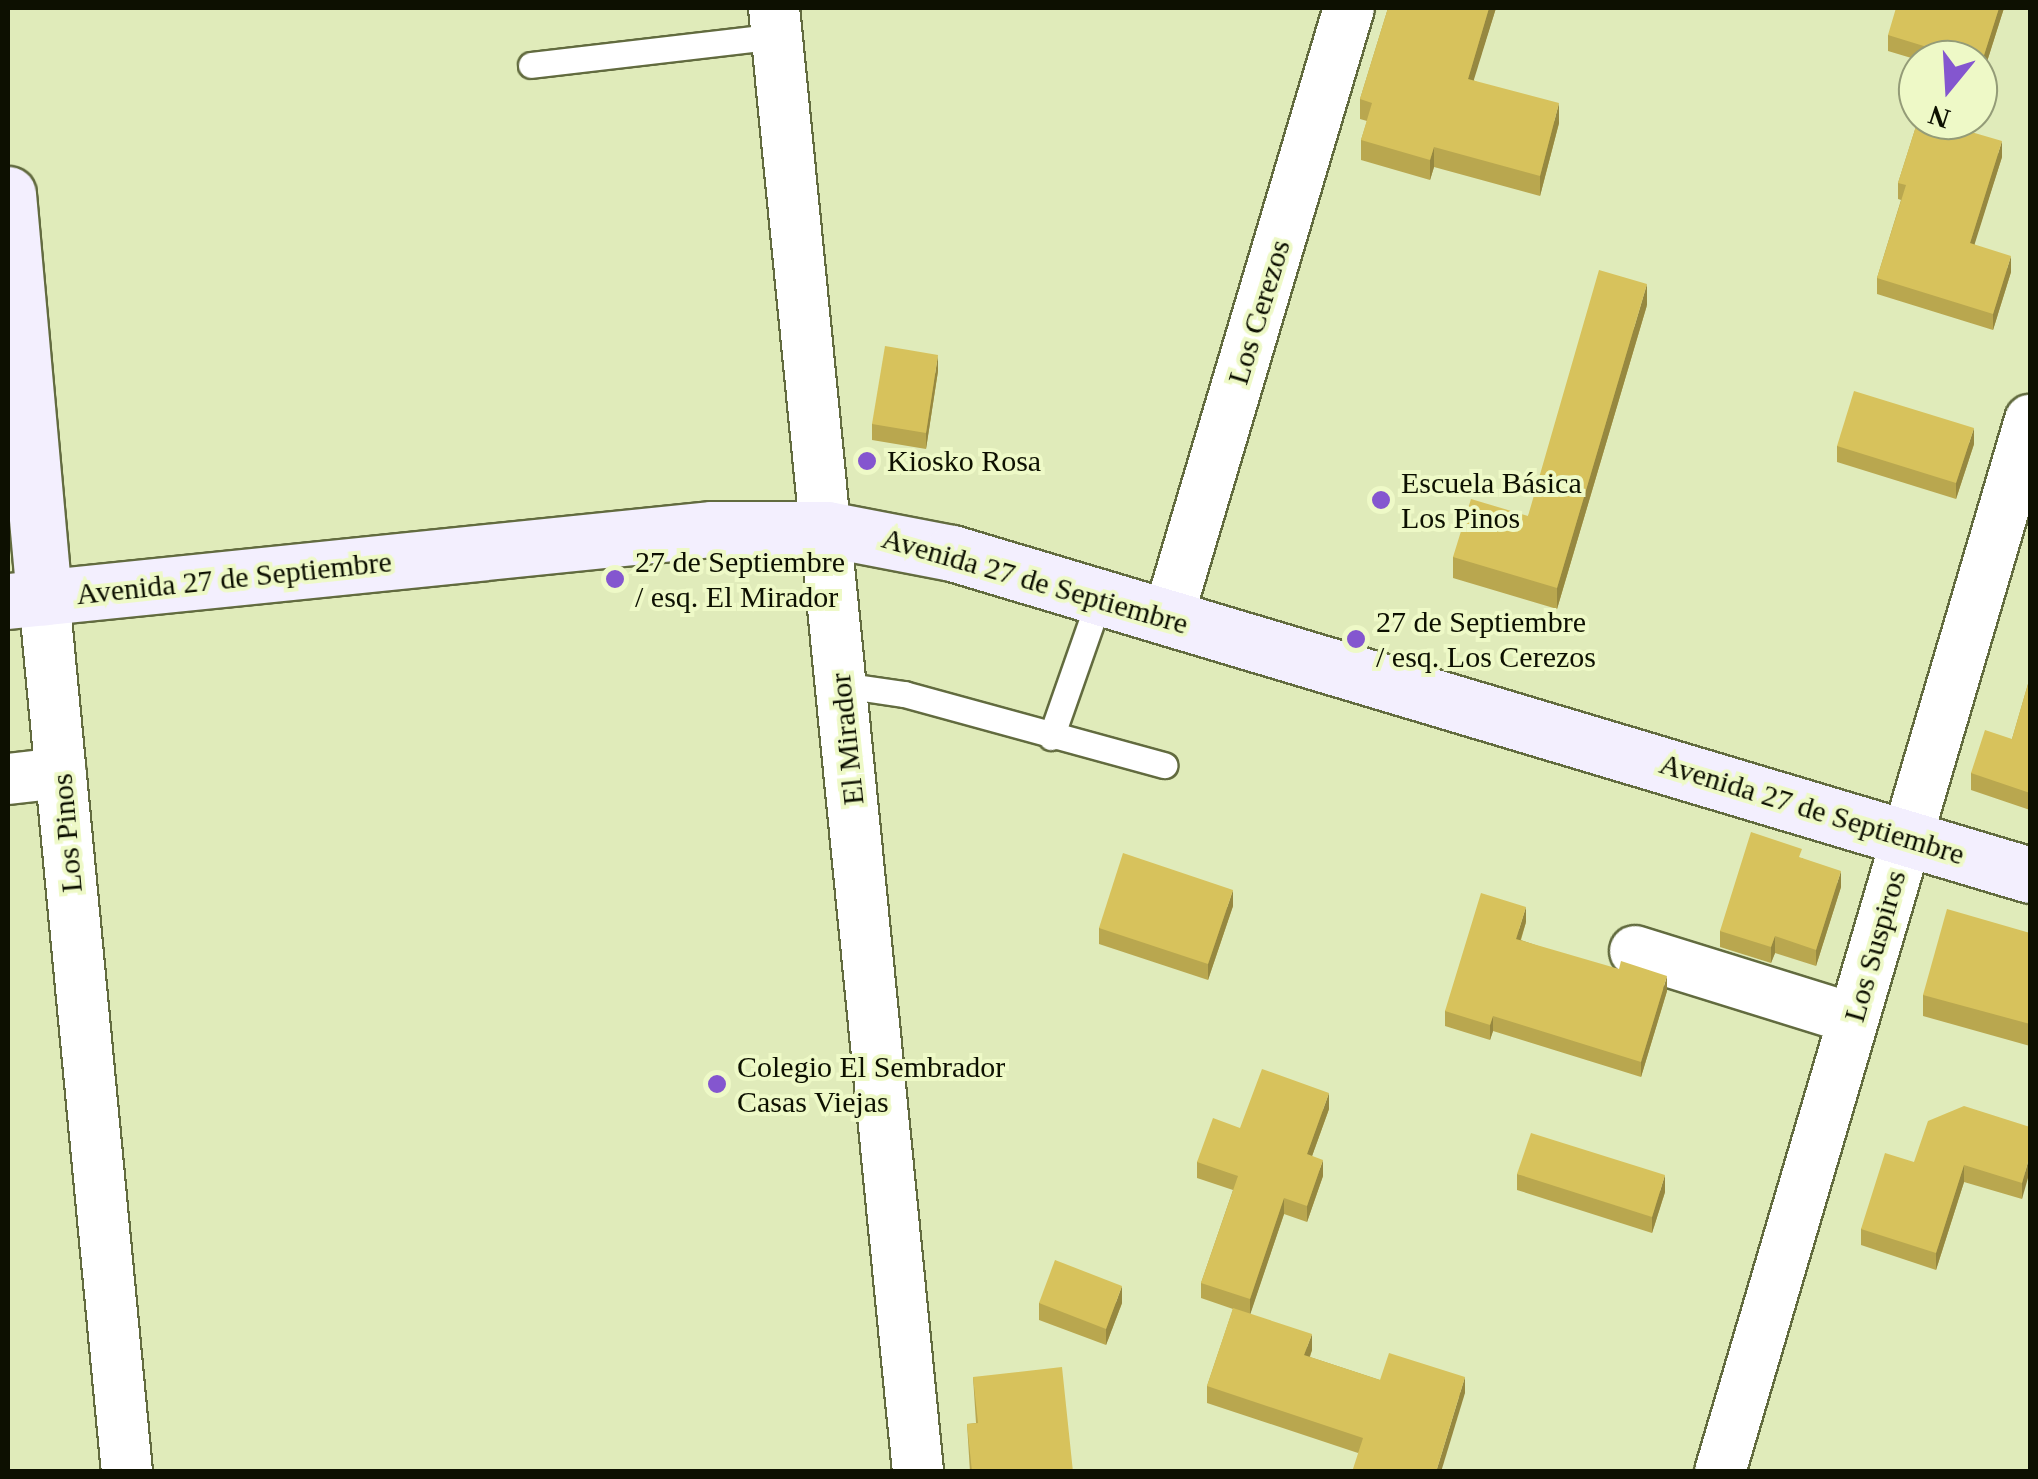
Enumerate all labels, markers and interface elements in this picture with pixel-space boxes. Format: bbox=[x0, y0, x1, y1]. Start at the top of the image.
north arrow bbox=[1898, 40, 1998, 140]
text: N bbox=[1925, 99, 1954, 135]
street label: Los Cerezos bbox=[1220, 235, 1298, 389]
place label: Kiosko Rosa bbox=[887, 443, 1041, 479]
marker: Kiosko Rosa bbox=[856, 450, 878, 472]
place label: Escuela Básica Los Pinos bbox=[1401, 465, 1582, 536]
marker: Escuela Básica Los Pinos bbox=[1370, 489, 1392, 511]
street label: Avenida 27 de Septiembre bbox=[878, 520, 1192, 642]
street label: Avenida 27 de Septiembre bbox=[75, 544, 393, 612]
place label: 27 de Septiembre / esq. El Mirador bbox=[635, 544, 845, 614]
marker: 27 de Septiembre / esq. El Mirador bbox=[604, 568, 626, 590]
place label: 27 de Septiembre / esq. Los Cerezos bbox=[1376, 604, 1596, 674]
marker: 27 de Septiembre / esq. Los Cerezos bbox=[1345, 628, 1367, 650]
street label: El Mirador bbox=[822, 671, 872, 807]
street label: Avenida 27 de Septiembre bbox=[1655, 745, 1969, 873]
street label: Los Pinos bbox=[44, 772, 90, 894]
street label: Los Suspiros bbox=[1836, 866, 1914, 1026]
place label: Colegio El Sembrador Casas Viejas bbox=[737, 1049, 1005, 1120]
marker: Colegio El Sembrador Casas Viejas bbox=[706, 1073, 728, 1095]

